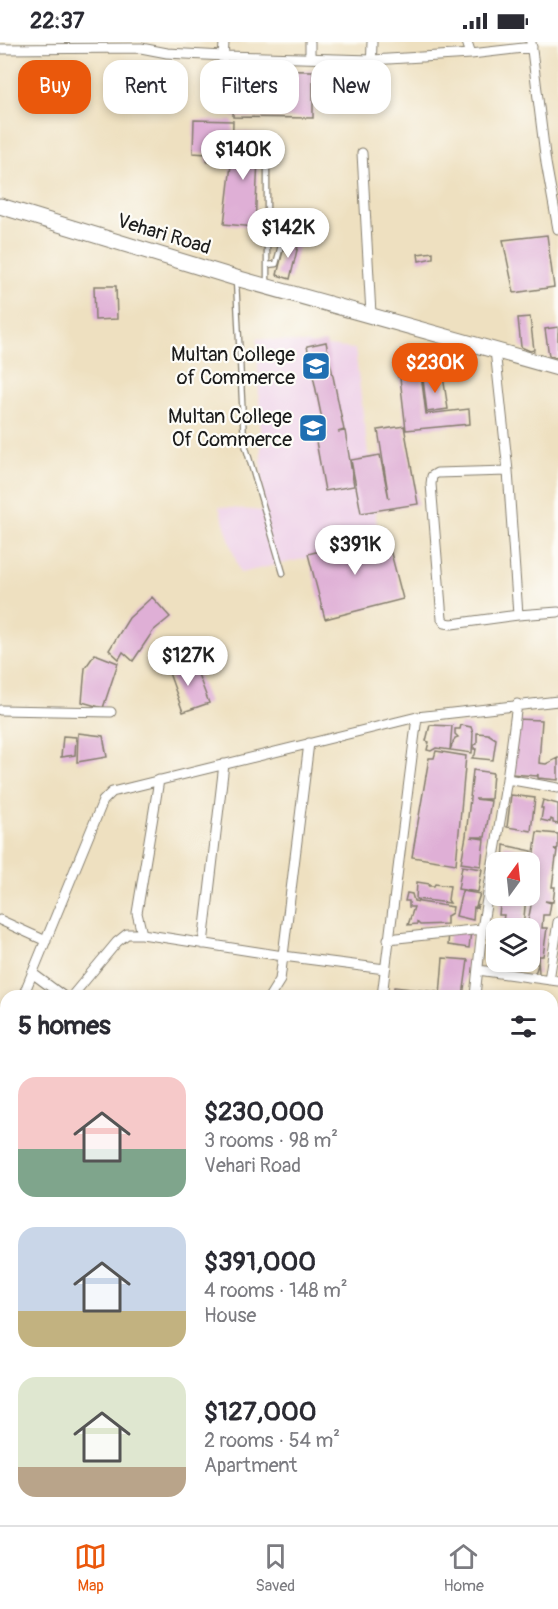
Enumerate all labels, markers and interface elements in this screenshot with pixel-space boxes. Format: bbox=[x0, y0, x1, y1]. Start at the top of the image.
text: 22:37 bbox=[30, 7, 84, 35]
chip: Buy bbox=[18, 60, 91, 114]
chip: Rent bbox=[103, 60, 188, 114]
chip: Filters bbox=[200, 60, 299, 114]
chip: New bbox=[311, 60, 391, 114]
pin: $140K bbox=[201, 130, 285, 181]
text: $140K bbox=[215, 137, 271, 162]
street label: Vehari Road bbox=[114, 208, 214, 260]
pin: $142K bbox=[246, 208, 330, 259]
text: $142K bbox=[261, 215, 315, 240]
place label: Multan College of Commerce bbox=[171, 342, 295, 390]
pin: $230K bbox=[393, 343, 477, 394]
school or university icon: Multan College of Commerce bbox=[300, 350, 332, 382]
text: $230K bbox=[406, 350, 464, 375]
place label: Multan College Of Commerce bbox=[168, 404, 292, 452]
school or university icon: Multan College Of Commerce bbox=[297, 412, 329, 444]
pin: $391K bbox=[313, 525, 397, 576]
text: $391K bbox=[329, 532, 381, 557]
pin: $127K bbox=[146, 636, 230, 687]
text: $127K bbox=[162, 643, 214, 668]
north arrow bbox=[486, 852, 540, 906]
map controls bbox=[486, 852, 540, 972]
button: layers bbox=[486, 918, 540, 972]
text: 5 homes bbox=[18, 1010, 111, 1042]
icon: filters bbox=[507, 1010, 540, 1043]
text: $230,000 bbox=[204, 1096, 324, 1128]
icon: home bbox=[66, 1101, 138, 1173]
text: 3 rooms · 98 m² bbox=[204, 1128, 338, 1153]
text: Vehari Road bbox=[204, 1153, 301, 1178]
text: $391,000 bbox=[204, 1246, 316, 1278]
icon: home bbox=[66, 1251, 138, 1323]
text: 4 rooms · 148 m² bbox=[204, 1278, 348, 1303]
text: House bbox=[204, 1303, 256, 1328]
text: $127,000 bbox=[204, 1396, 316, 1428]
icon: home bbox=[66, 1401, 138, 1473]
text: 2 rooms · 54 m² bbox=[204, 1428, 340, 1453]
text: Apartment bbox=[204, 1453, 297, 1478]
tab: Map bbox=[74, 1540, 107, 1596]
tab: Saved bbox=[255, 1540, 295, 1596]
tab: Home bbox=[443, 1540, 484, 1596]

